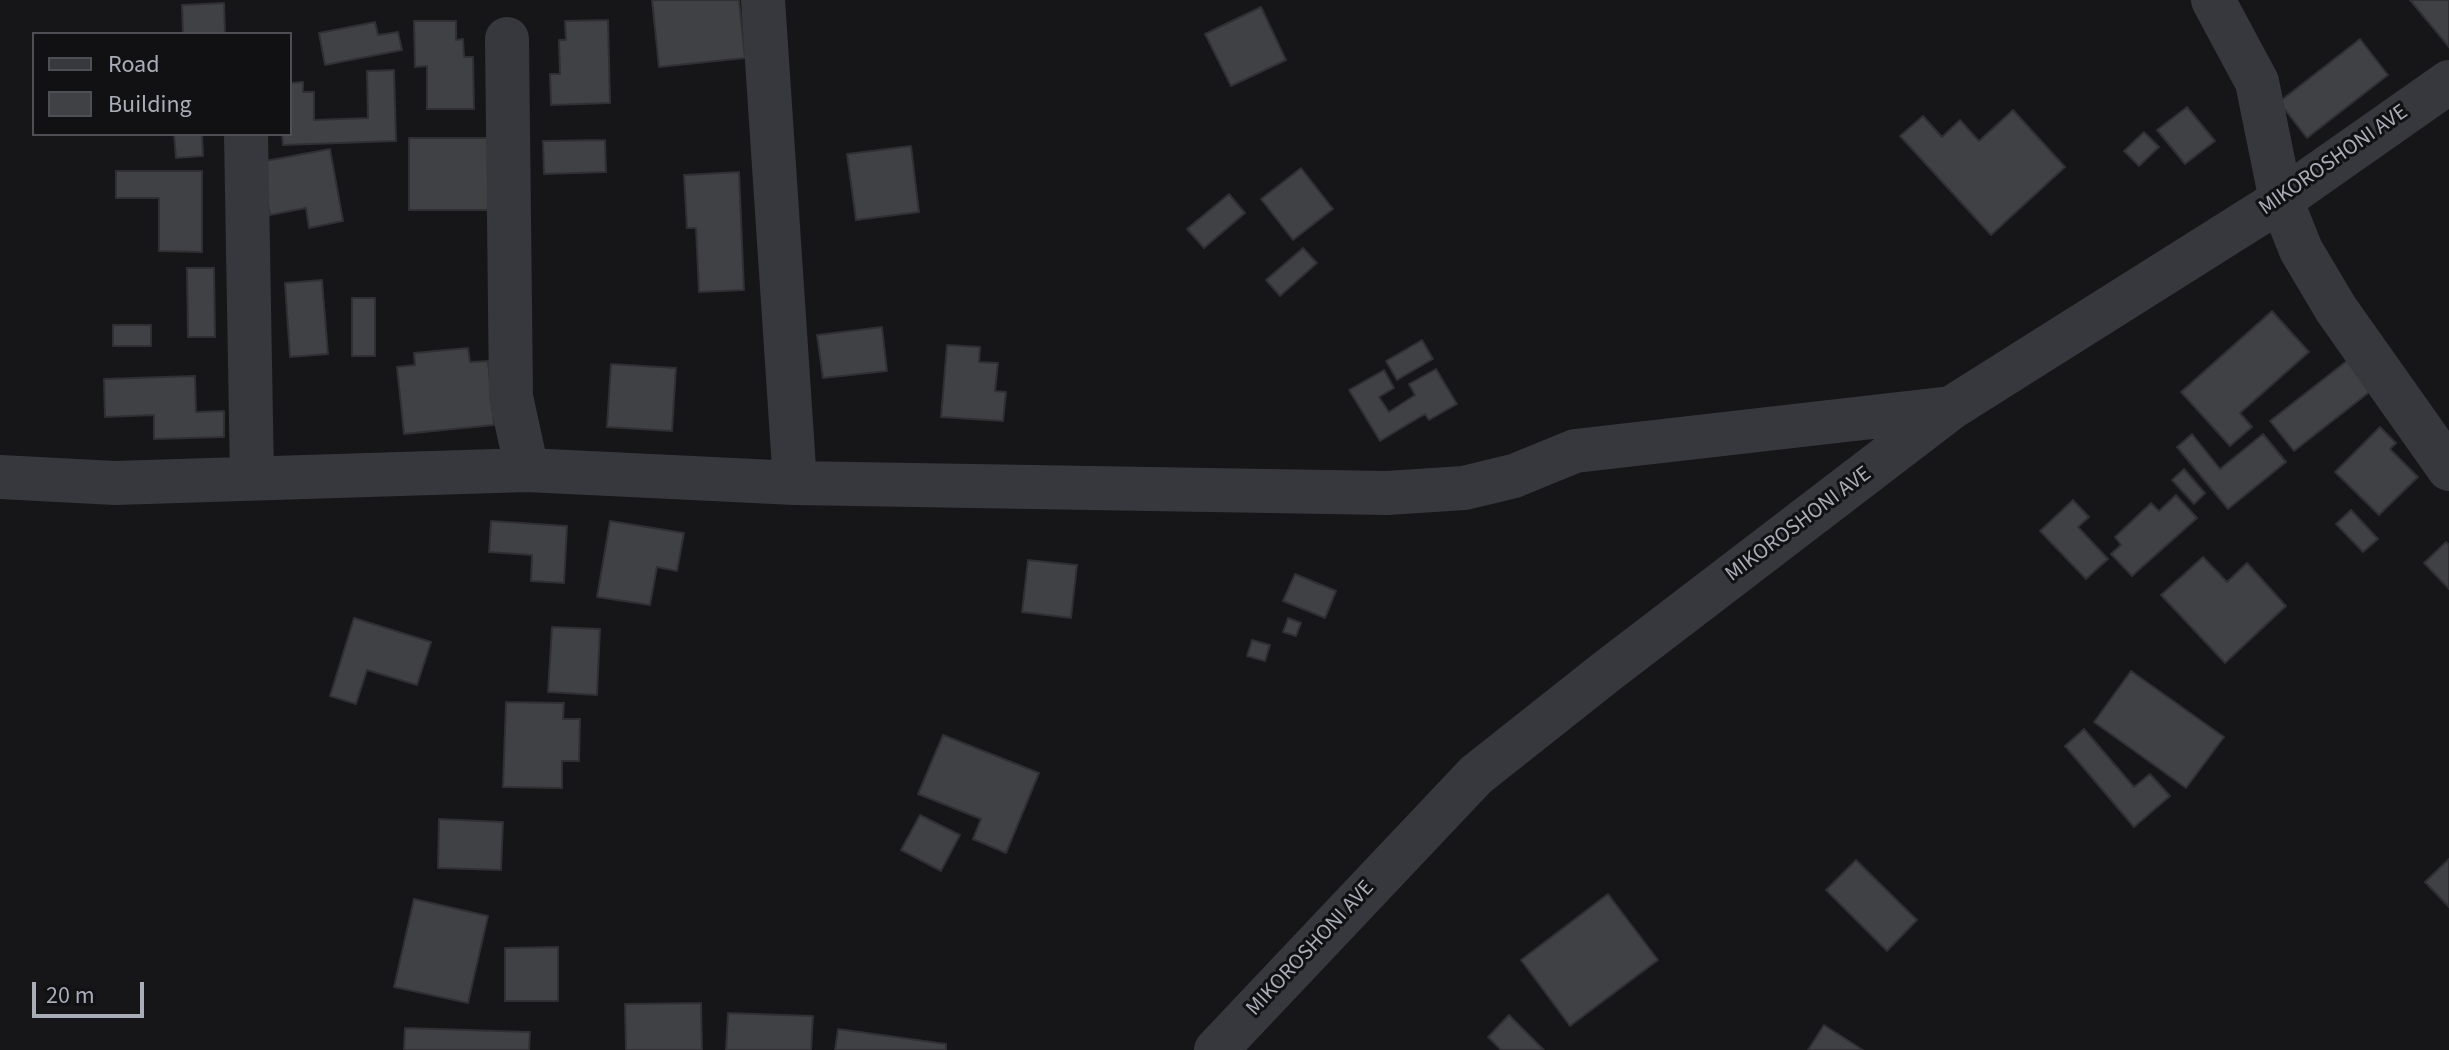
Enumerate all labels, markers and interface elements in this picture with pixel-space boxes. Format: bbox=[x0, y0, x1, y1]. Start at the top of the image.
legend bbox=[32, 32, 292, 136]
text: Road bbox=[108, 47, 160, 82]
text: Building bbox=[108, 87, 192, 122]
street label: MIKOROSHONI AVE bbox=[2255, 100, 2413, 222]
street label: MIKOROSHONI AVE bbox=[1721, 462, 1877, 588]
street label: MIKOROSHONI AVE bbox=[1241, 876, 1381, 1022]
scale bar bbox=[36, 966, 148, 1016]
text: 20 m bbox=[46, 978, 95, 1013]

